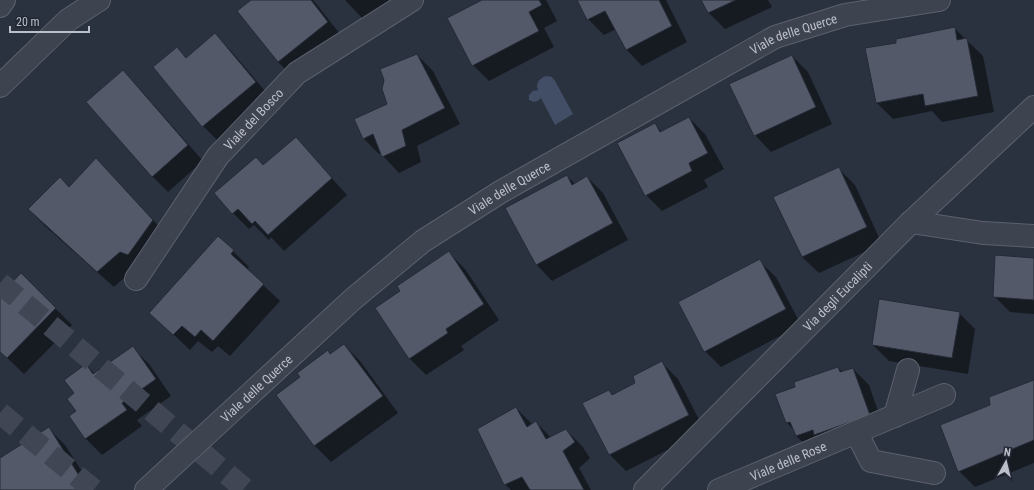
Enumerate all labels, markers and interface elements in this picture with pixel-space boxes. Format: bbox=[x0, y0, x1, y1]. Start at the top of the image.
scale bar bbox=[10, 8, 89, 34]
street label: Viale delle Querce bbox=[747, 11, 839, 58]
text: 20 m bbox=[16, 15, 40, 29]
street label: Viale del Bosco bbox=[221, 85, 286, 153]
street label: Viale delle Querce bbox=[466, 158, 553, 218]
street label: Via degli Eucalipti bbox=[800, 259, 875, 334]
street label: Viale delle Querce bbox=[218, 352, 296, 425]
street label: Viale delle Rose bbox=[748, 439, 829, 484]
north arrow bbox=[986, 442, 1026, 482]
text: N bbox=[1003, 446, 1012, 460]

